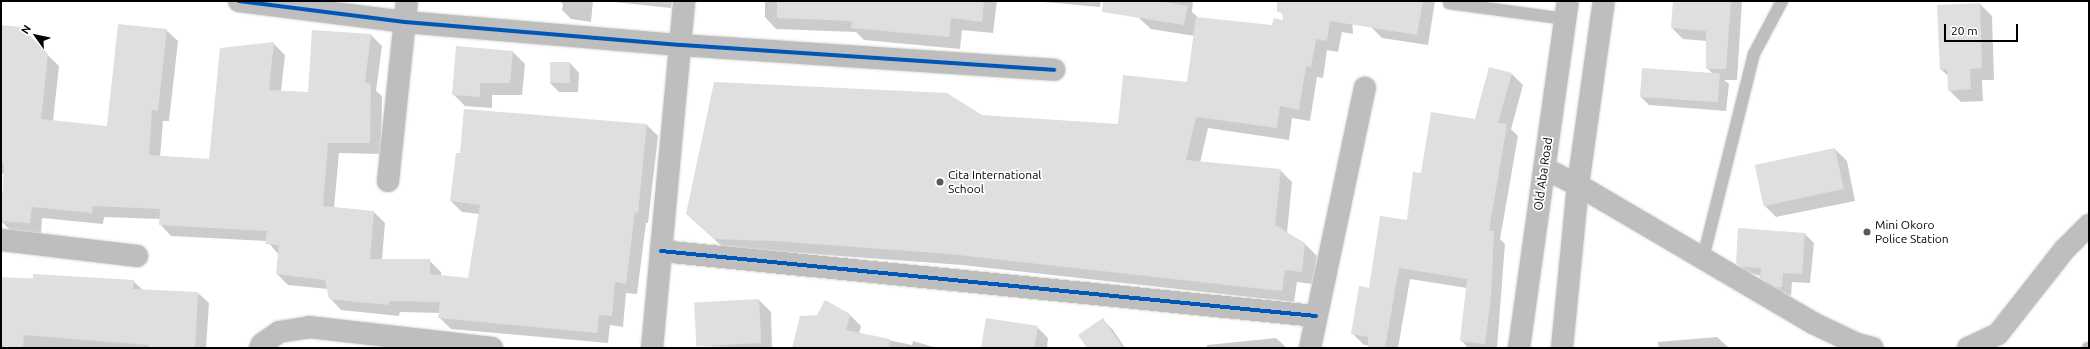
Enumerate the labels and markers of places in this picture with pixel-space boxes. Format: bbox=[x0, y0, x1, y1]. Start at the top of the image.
place label: Cita International School bbox=[948, 168, 1042, 196]
marker: Cita International School bbox=[935, 177, 945, 187]
place label: Mini Okoro Police Station bbox=[1875, 218, 1949, 246]
marker: Mini Okoro Police Station bbox=[1862, 227, 1872, 237]

